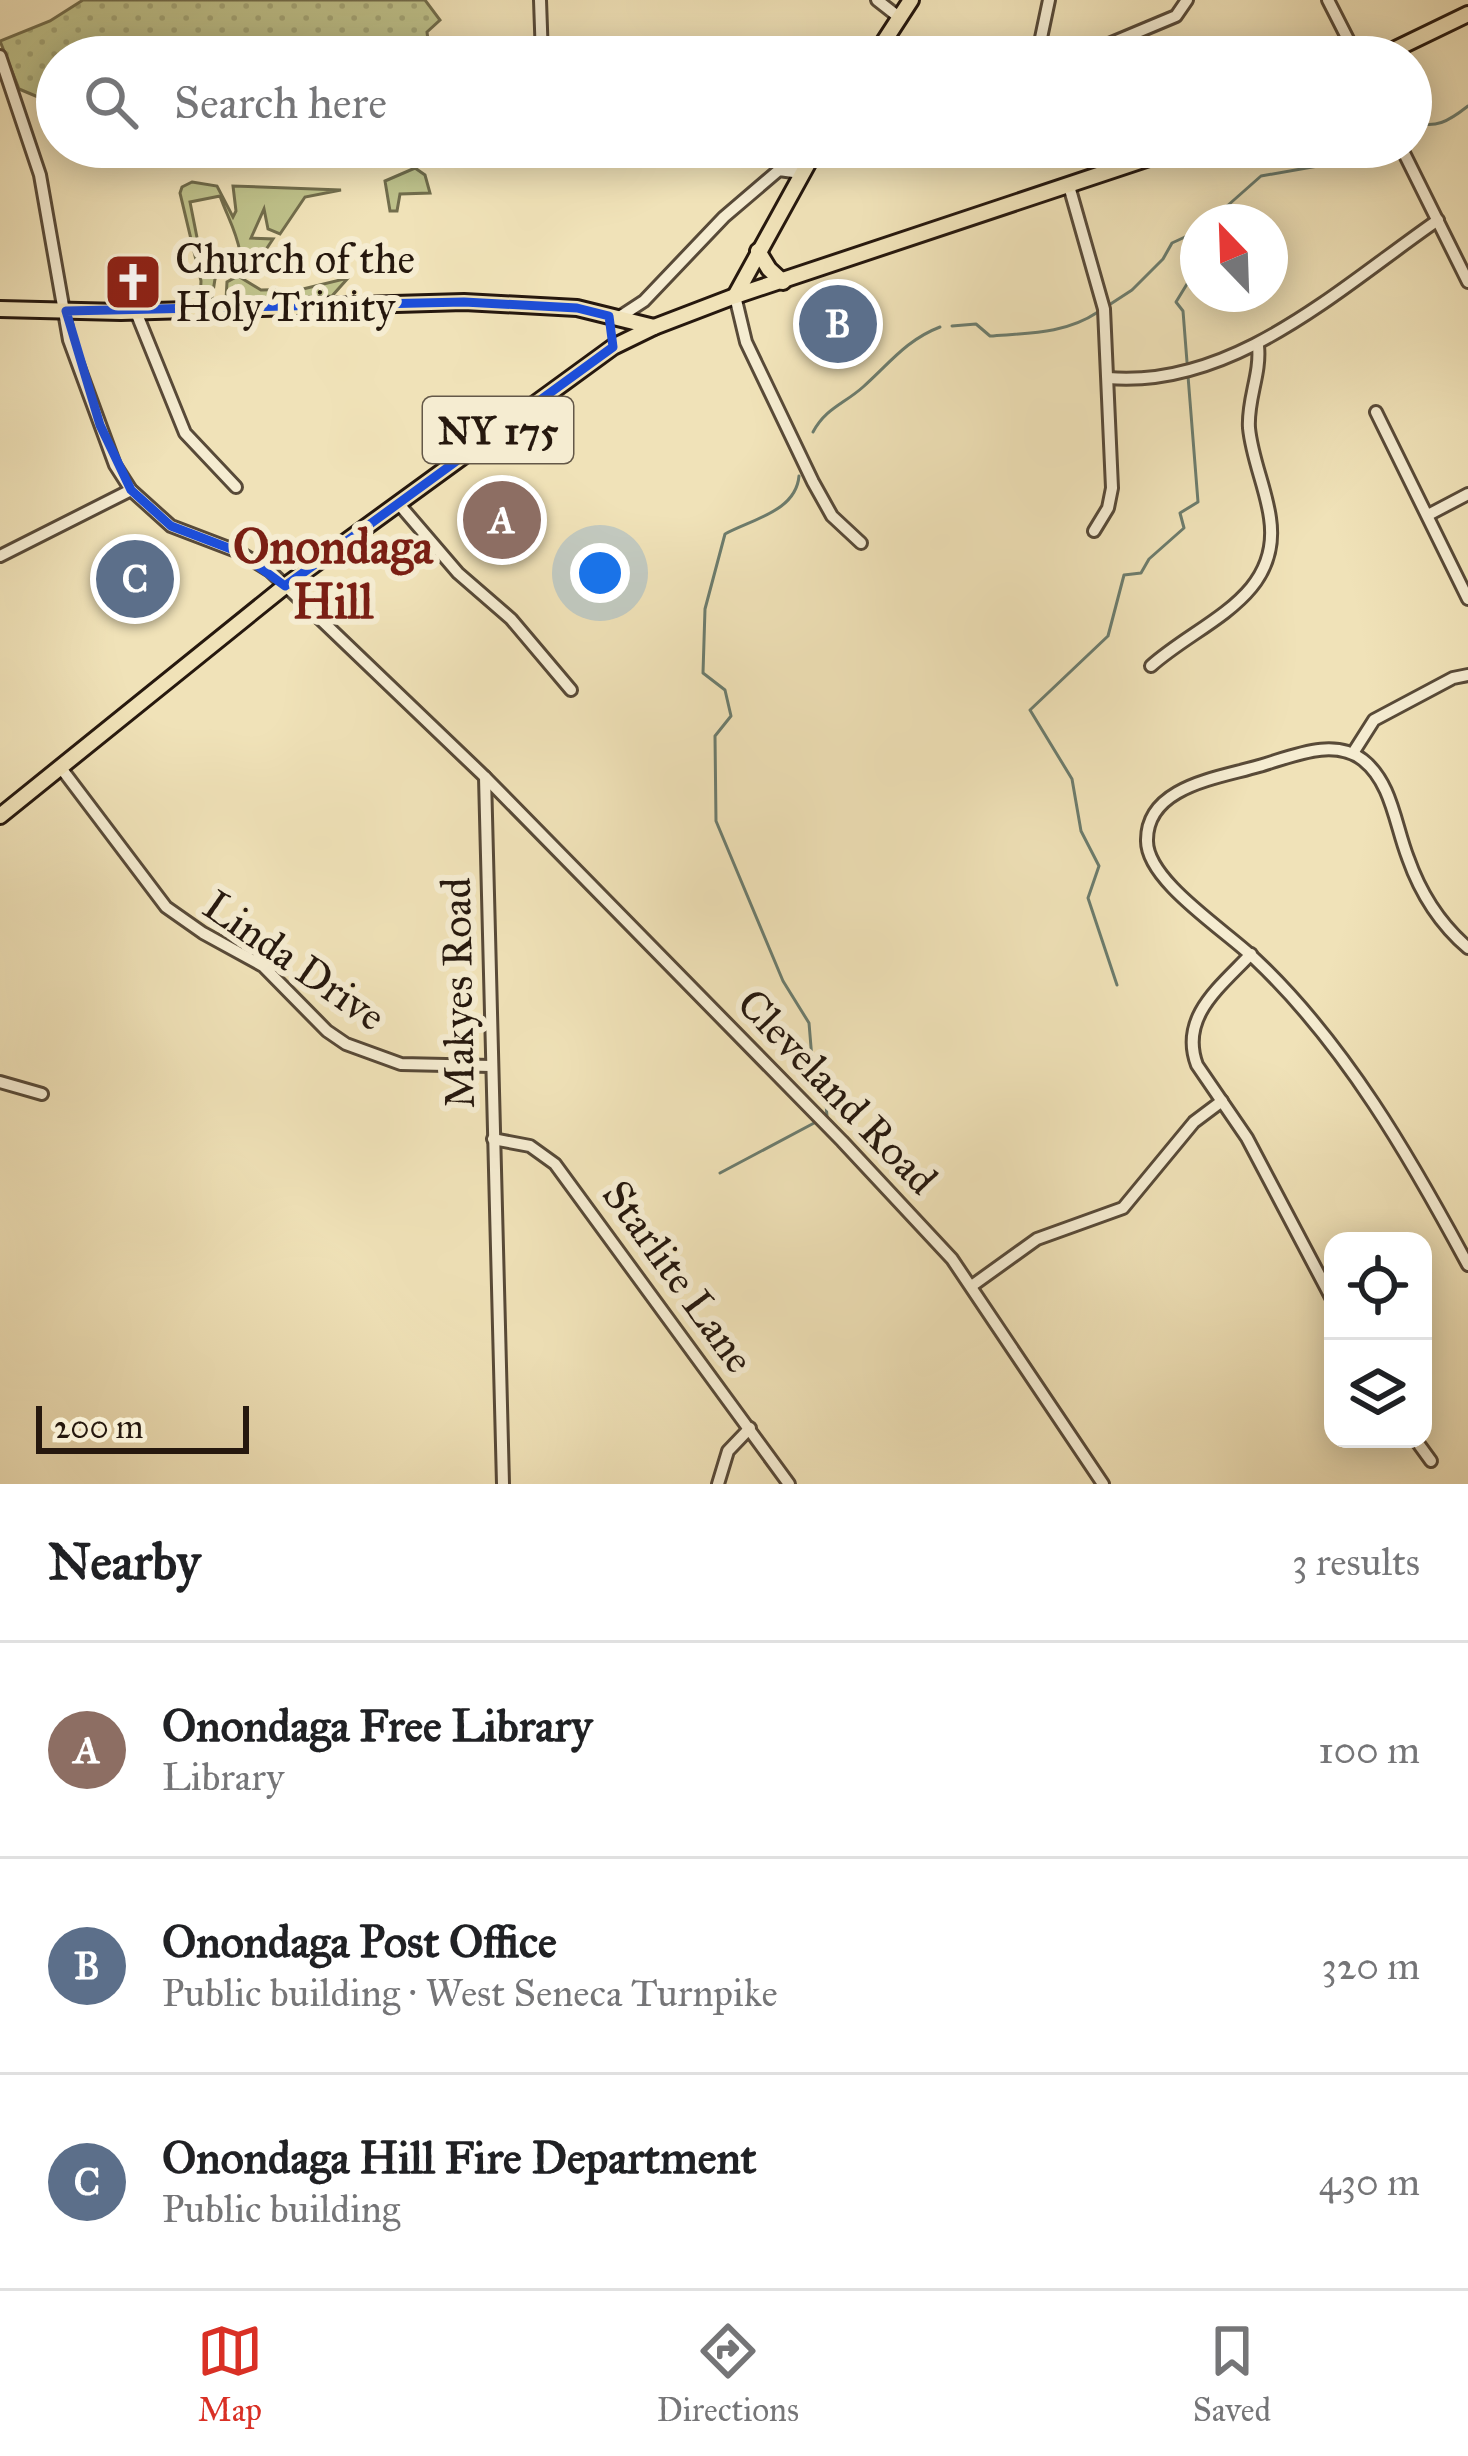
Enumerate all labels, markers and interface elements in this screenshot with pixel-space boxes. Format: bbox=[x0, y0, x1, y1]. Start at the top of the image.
search box bbox=[36, 36, 1432, 168]
icon: search bbox=[78, 69, 144, 135]
text: Search here bbox=[174, 75, 387, 130]
north arrow bbox=[1180, 204, 1288, 312]
place label: Church of the Holy Trinity bbox=[175, 233, 415, 333]
church icon: Church of the Holy Trinity bbox=[102, 251, 164, 313]
pin: B bbox=[799, 279, 877, 369]
road number: NY 175 bbox=[423, 397, 573, 463]
pin: A bbox=[463, 475, 541, 565]
district label: Onondaga Hill bbox=[233, 517, 434, 631]
pin: C bbox=[96, 534, 174, 624]
your location bbox=[570, 543, 630, 603]
street label: Makyes Road bbox=[430, 877, 486, 1109]
street label: Linda Drive bbox=[193, 879, 395, 1042]
street label: Cleveland Road bbox=[726, 978, 948, 1205]
street label: Starlite Lane bbox=[591, 1170, 765, 1383]
map controls bbox=[1324, 1232, 1432, 1448]
button: locate bbox=[1324, 1232, 1432, 1340]
button: layers bbox=[1324, 1340, 1432, 1448]
scale bar bbox=[36, 1400, 249, 1453]
text: 200 m bbox=[54, 1407, 144, 1447]
text: Nearby bbox=[48, 1531, 200, 1593]
text: 3 results bbox=[1292, 1538, 1420, 1586]
text: Onondaga Free Library bbox=[162, 1698, 592, 1753]
text: A bbox=[74, 1726, 100, 1774]
text: 100 m bbox=[1318, 1726, 1420, 1774]
text: Library bbox=[162, 1753, 284, 1801]
text: Onondaga Post Office bbox=[162, 1914, 557, 1969]
text: B bbox=[74, 1942, 100, 1990]
text: 320 m bbox=[1321, 1942, 1420, 1990]
text: Public building · West Seneca Turnpike bbox=[162, 1969, 778, 2017]
text: Onondaga Hill Fire Department bbox=[162, 2130, 757, 2185]
text: C bbox=[74, 2158, 100, 2206]
text: 430 m bbox=[1319, 2158, 1420, 2206]
text: Public building bbox=[162, 2185, 400, 2233]
tab: Map bbox=[197, 2318, 263, 2430]
tab: Directions bbox=[657, 2318, 799, 2430]
tab: Saved bbox=[1193, 2318, 1271, 2430]

